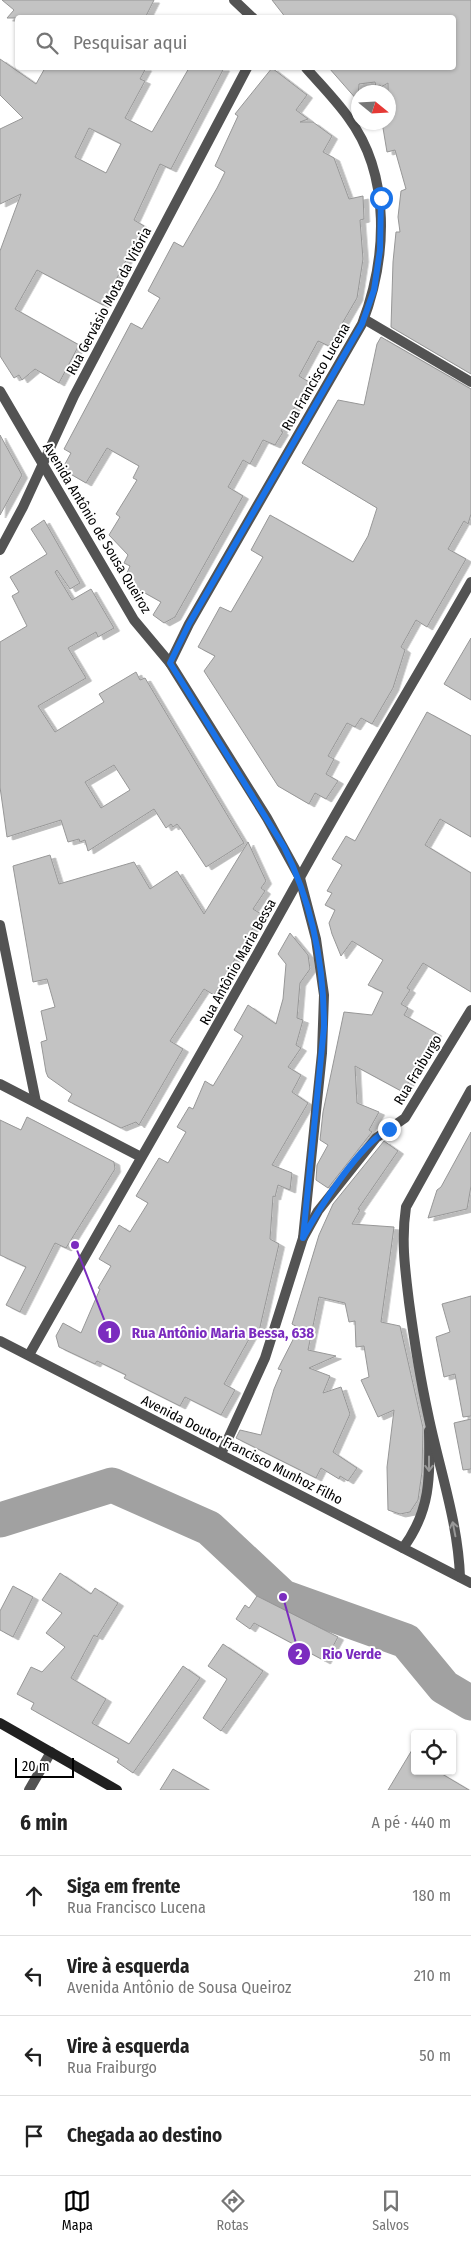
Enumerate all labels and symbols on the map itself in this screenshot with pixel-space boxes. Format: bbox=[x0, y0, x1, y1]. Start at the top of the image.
north arrow bbox=[351, 85, 396, 130]
route start bbox=[370, 187, 393, 210]
street label: Rua Gervásio Mota da Vitória bbox=[63, 224, 155, 378]
street label: Rua Francisco Lucena bbox=[278, 320, 354, 434]
street label: Avenida Antônio de Sousa Queiroz bbox=[39, 440, 155, 617]
street label: Rua Antônio Maria Bessa bbox=[196, 896, 280, 1028]
street label: Rua Fraiburgo bbox=[390, 1032, 446, 1108]
route end bbox=[378, 1118, 401, 1141]
callout: Rua Antônio Maria Bessa, 638 bbox=[97, 1317, 324, 1347]
text: 1 bbox=[106, 1324, 112, 1342]
text: Rua Antônio Maria Bessa, 638 bbox=[132, 1324, 314, 1342]
street label: Avenida Doutor Francisco Munhoz Filho bbox=[138, 1392, 346, 1508]
one-way arrow bbox=[424, 1455, 434, 1471]
one-way arrow bbox=[449, 1521, 459, 1537]
callout: Rio Verde bbox=[287, 1639, 391, 1669]
text: 2 bbox=[295, 1645, 303, 1663]
text: Rio Verde bbox=[322, 1645, 382, 1663]
scale bar bbox=[15, 1755, 74, 1778]

